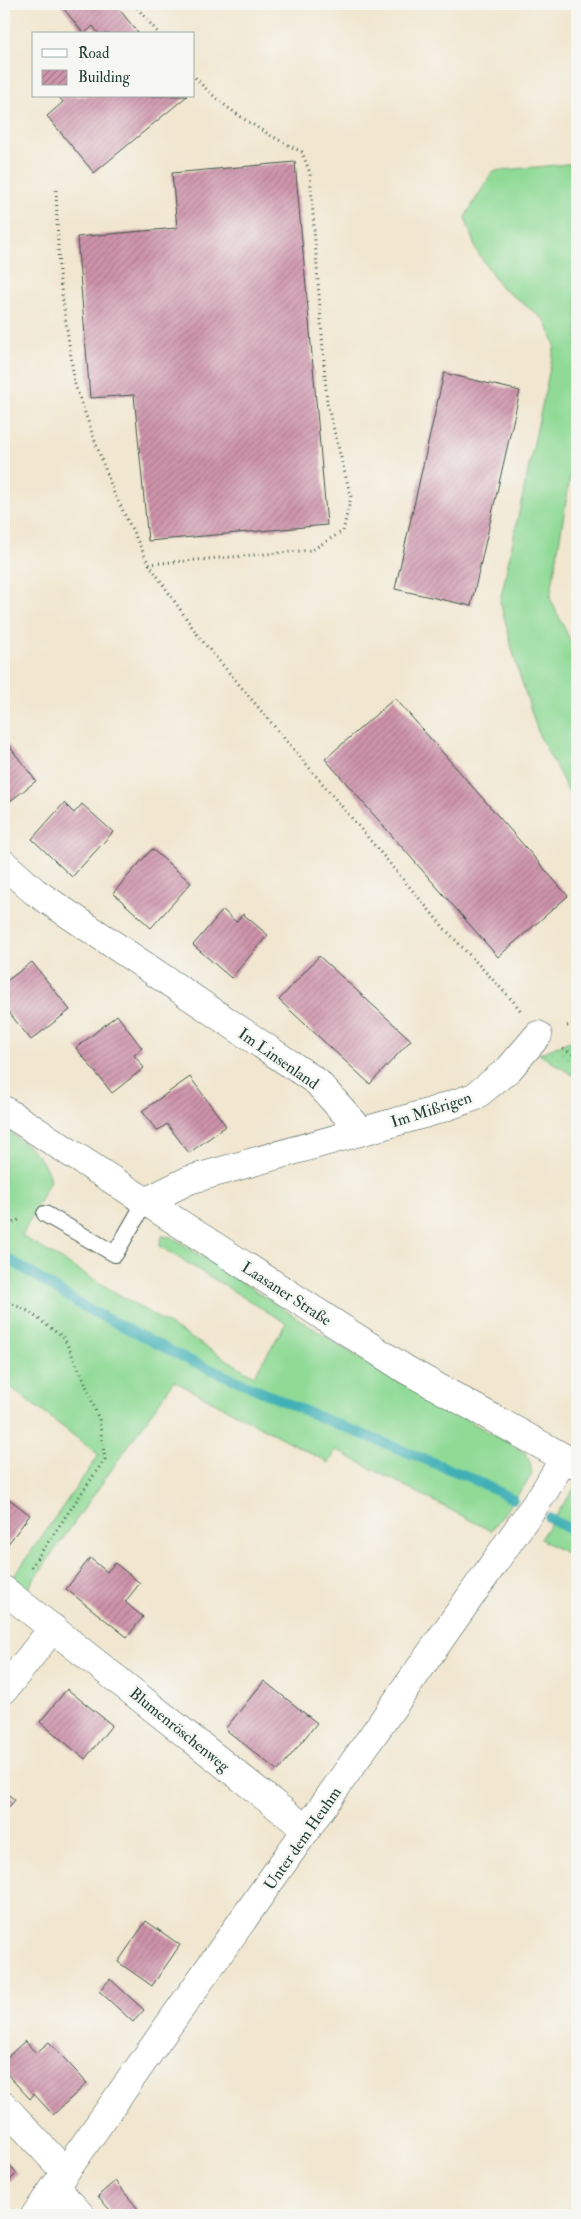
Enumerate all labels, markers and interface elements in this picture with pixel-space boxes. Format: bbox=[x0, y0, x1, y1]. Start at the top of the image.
legend bbox=[32, 32, 195, 98]
text: Road bbox=[78, 44, 110, 63]
text: Building bbox=[78, 68, 130, 87]
street label: Im Linsenland bbox=[234, 1024, 323, 1094]
street label: Im Mißrigen bbox=[388, 1088, 474, 1132]
street label: Laasaner Straße bbox=[238, 1257, 335, 1330]
street label: Blumenröschenweg bbox=[125, 1683, 234, 1777]
street label: Unter dem Heuhm bbox=[260, 1783, 346, 1894]

